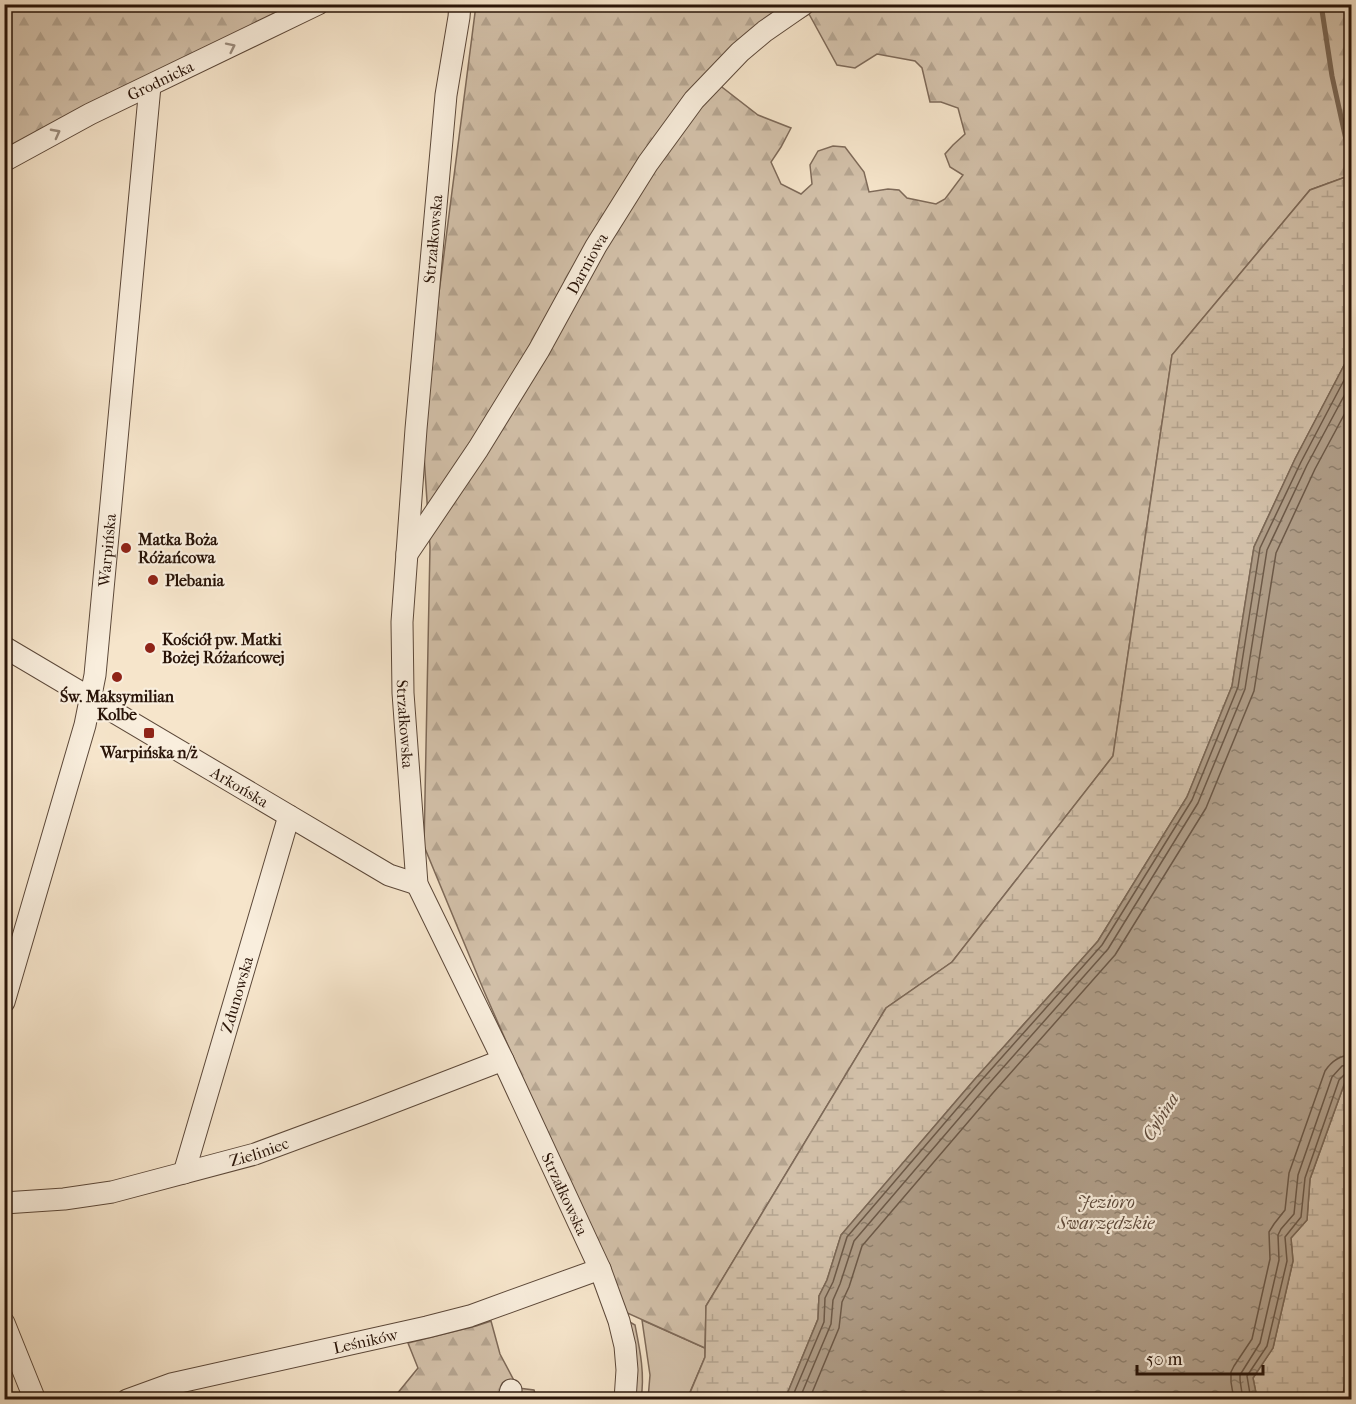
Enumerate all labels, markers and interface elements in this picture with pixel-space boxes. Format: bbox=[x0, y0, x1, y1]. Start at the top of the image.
one-way arrow bbox=[224, 42, 235, 54]
street label: Grodnicka bbox=[124, 56, 197, 104]
one-way arrow bbox=[50, 129, 60, 140]
street label: Strzałkowska bbox=[420, 193, 446, 284]
street label: Darniowa bbox=[562, 229, 612, 297]
street label: Warpińska bbox=[94, 512, 120, 589]
place label: Matka Boża Różańcowa bbox=[137, 530, 218, 567]
marker: Matka Boża Różańcowa bbox=[119, 541, 133, 555]
place label: Plebania bbox=[165, 571, 225, 590]
marker: Plebania bbox=[146, 573, 160, 587]
place label: Kościół pw. Matki Bożej Różańcowej bbox=[162, 630, 285, 667]
marker: Kościół pw. Matki Bożej Różańcowej bbox=[143, 641, 157, 655]
marker: Św. Maksymilian Kolbe bbox=[110, 670, 124, 684]
street label: Strzałkowska bbox=[393, 679, 418, 770]
place label: Św. Maksymilian Kolbe bbox=[60, 686, 175, 724]
marker: Warpińska n/ż bbox=[142, 726, 156, 740]
place label: Warpińska n/ż bbox=[99, 743, 198, 763]
street label: Arkońska bbox=[207, 762, 273, 811]
street label: Zdunowska bbox=[216, 953, 257, 1035]
water label: Cybina bbox=[1138, 1089, 1184, 1145]
street label: Zieliniec bbox=[227, 1133, 291, 1170]
street label: Strzałkowska bbox=[538, 1150, 593, 1239]
water label: Jezioro Swarzędzkie bbox=[1056, 1192, 1155, 1234]
street label: Leśników bbox=[331, 1324, 400, 1357]
scale bar bbox=[1137, 1338, 1263, 1376]
text: 50 m bbox=[1146, 1349, 1183, 1370]

